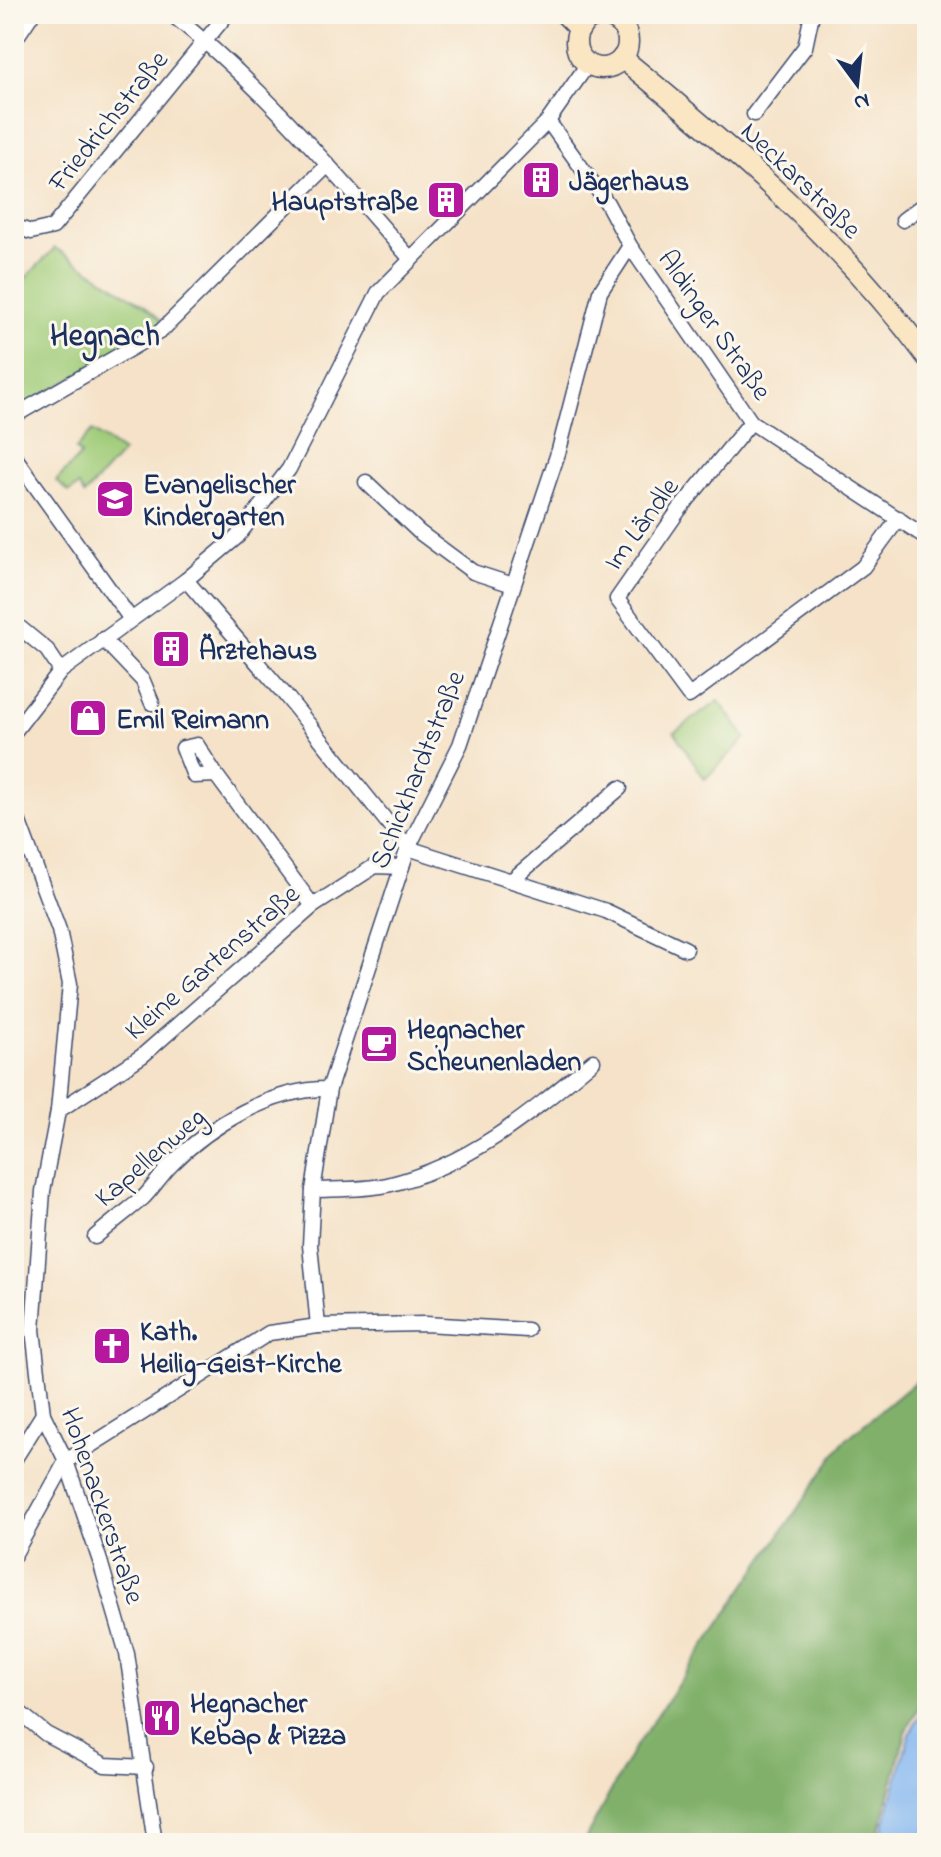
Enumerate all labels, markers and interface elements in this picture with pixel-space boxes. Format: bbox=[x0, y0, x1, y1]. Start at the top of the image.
street label: Friedrichstraße bbox=[39, 42, 180, 203]
north arrow bbox=[817, 44, 897, 124]
text: N bbox=[850, 83, 873, 118]
street label: Neckarstraße bbox=[730, 113, 870, 250]
building icon: Jägerhaus bbox=[520, 159, 562, 201]
place label: Jägerhaus bbox=[569, 163, 689, 205]
building icon: Hauptstraße bbox=[425, 179, 467, 221]
place label: Hauptstraße bbox=[271, 183, 419, 224]
street label: Aldinger Straße bbox=[646, 242, 781, 410]
district label: Hegnach bbox=[50, 314, 160, 362]
place label: Evangelischer Kindergarten bbox=[143, 466, 297, 540]
street label: Im Ländle bbox=[595, 470, 691, 580]
school or university icon: Evangelischer Kindergarten bbox=[94, 478, 136, 520]
building icon: Ärztehaus bbox=[150, 628, 192, 670]
place label: Ärztehaus bbox=[199, 632, 317, 673]
street label: Schickhardtstraße bbox=[361, 665, 478, 876]
shop icon: Emil Reimann bbox=[67, 697, 109, 739]
place label: Emil Reimann bbox=[116, 701, 269, 742]
street label: Kleine Gartenstraße bbox=[116, 875, 310, 1052]
place label: Hegnacher Scheunenladen bbox=[407, 1011, 581, 1084]
cafe icon: Hegnacher Scheunenladen bbox=[358, 1023, 400, 1065]
street label: Kapellenweg bbox=[87, 1099, 216, 1219]
place label: Kath. Heilig-Geist-Kirche bbox=[140, 1313, 343, 1387]
church icon: Kath. Heilig-Geist-Kirche bbox=[91, 1325, 133, 1367]
street label: Hohenackerstraße bbox=[48, 1402, 154, 1610]
place label: Hegnacher Kebap & Pizza bbox=[190, 1685, 346, 1758]
restaurant icon: Hegnacher Kebap & Pizza bbox=[141, 1697, 183, 1739]

